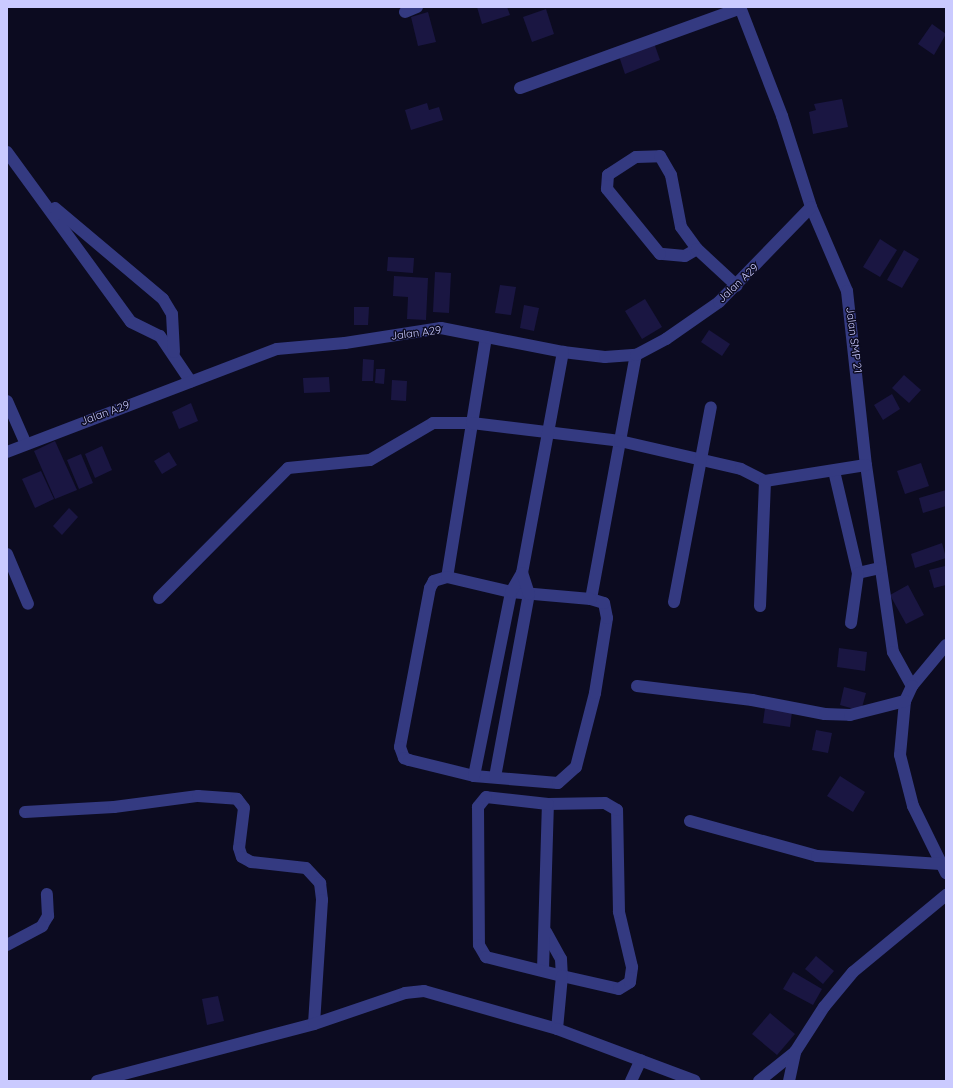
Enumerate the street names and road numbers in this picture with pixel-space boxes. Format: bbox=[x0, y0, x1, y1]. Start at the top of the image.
street label: Jalan A29 bbox=[715, 261, 761, 305]
street label: Jalan SMP 21 bbox=[843, 306, 865, 374]
street label: Jalan A29 bbox=[390, 323, 442, 343]
street label: Jalan A29 bbox=[79, 398, 131, 428]

